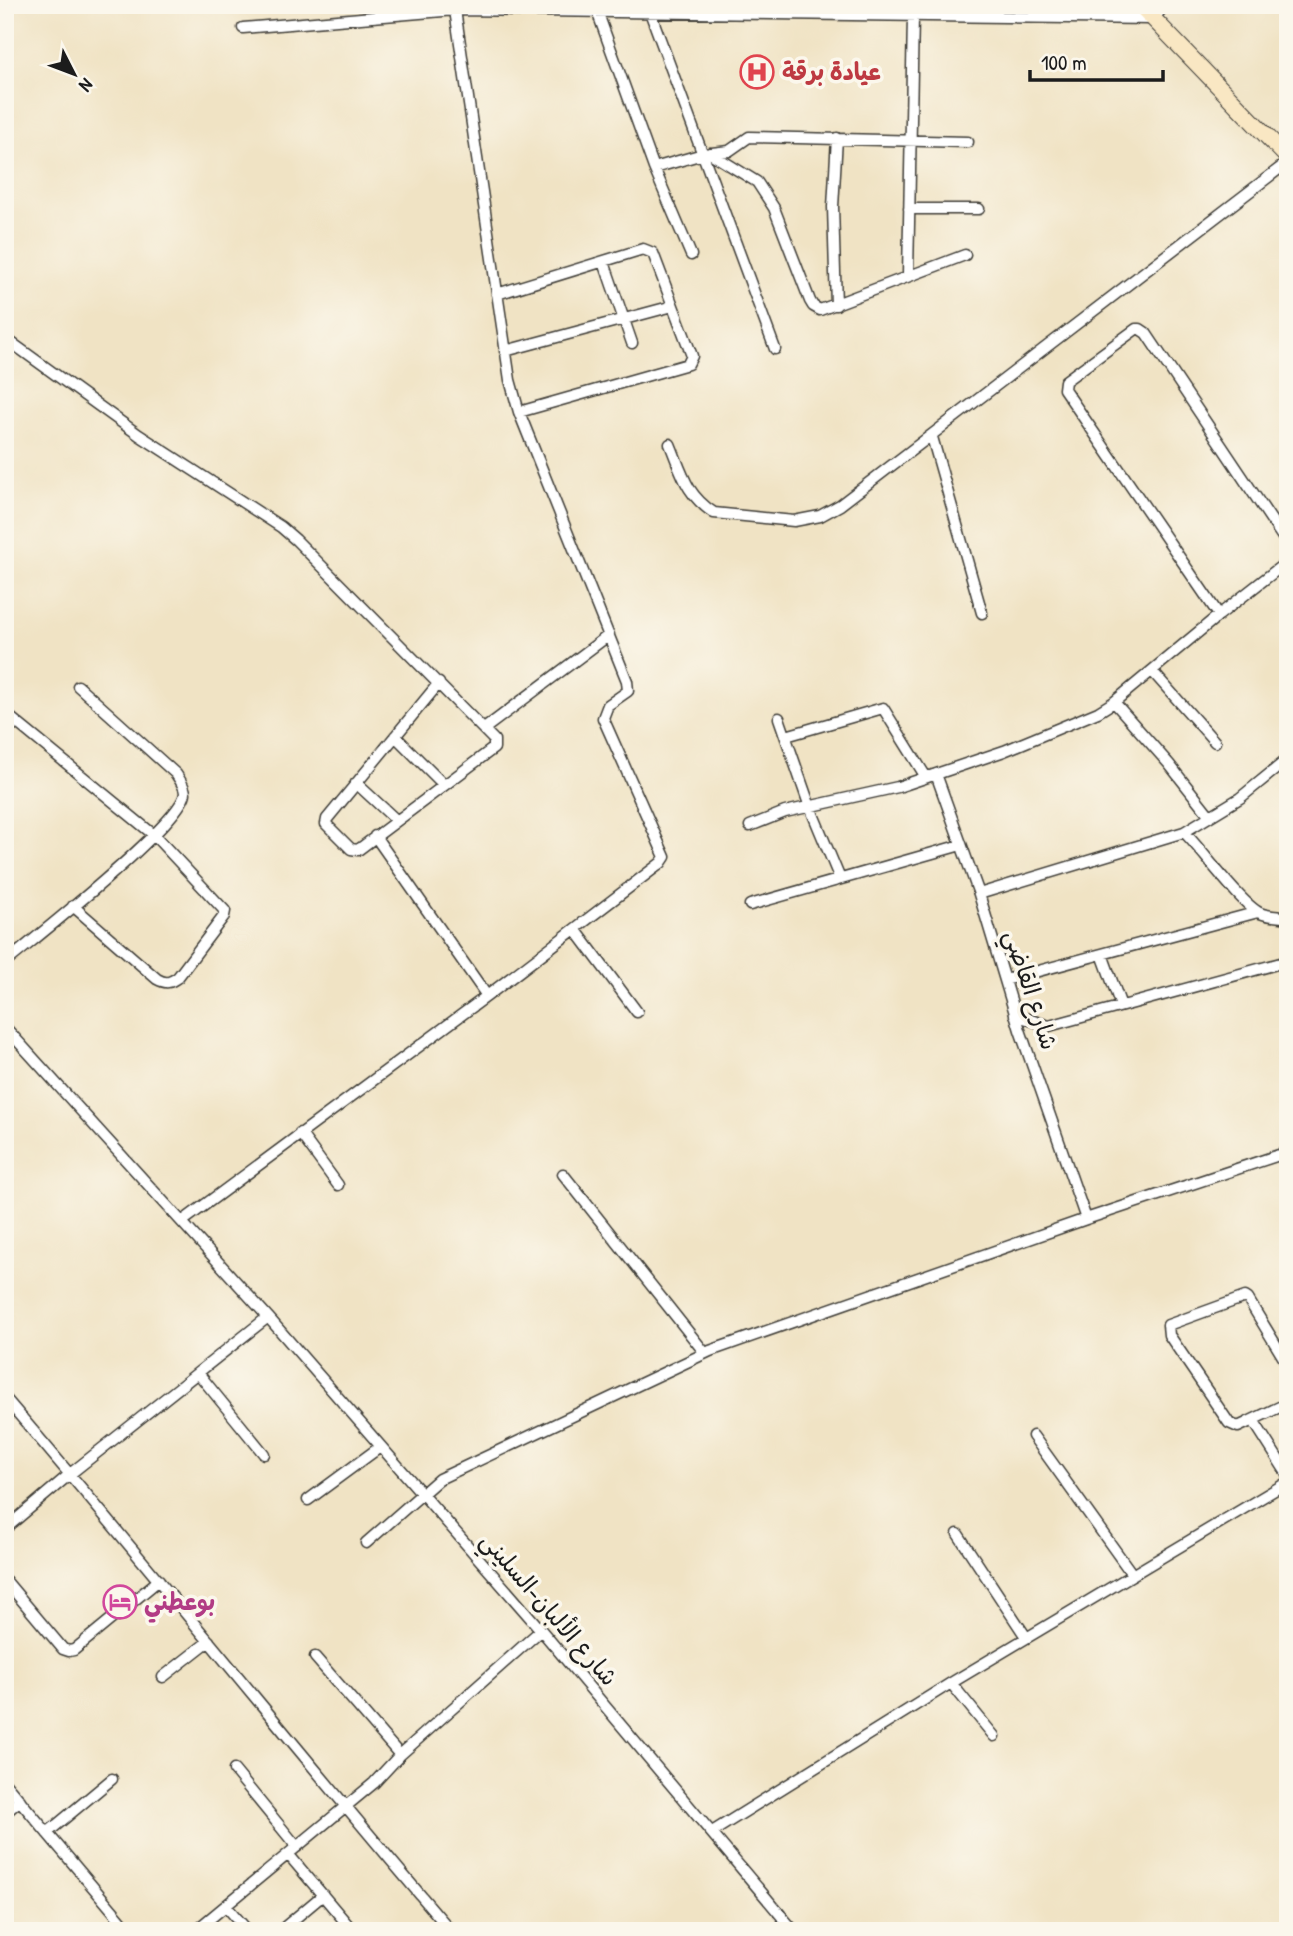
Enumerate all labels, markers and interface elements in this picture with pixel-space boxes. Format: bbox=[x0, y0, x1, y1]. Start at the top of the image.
north arrow bbox=[38, 38, 108, 108]
scale bar bbox=[1030, 38, 1164, 82]
text: 100 m bbox=[1041, 48, 1087, 77]
hospital icon: عيادة برقة bbox=[738, 53, 776, 91]
place label: عيادة برقة bbox=[782, 55, 881, 87]
text: N bbox=[74, 73, 100, 98]
street label: شارع القاضي bbox=[992, 926, 1066, 1056]
street label: شارع الألبان-السليني bbox=[469, 1525, 626, 1696]
hotel icon: بوعطني bbox=[101, 1583, 139, 1621]
place label: بوعطني bbox=[144, 1585, 215, 1623]

